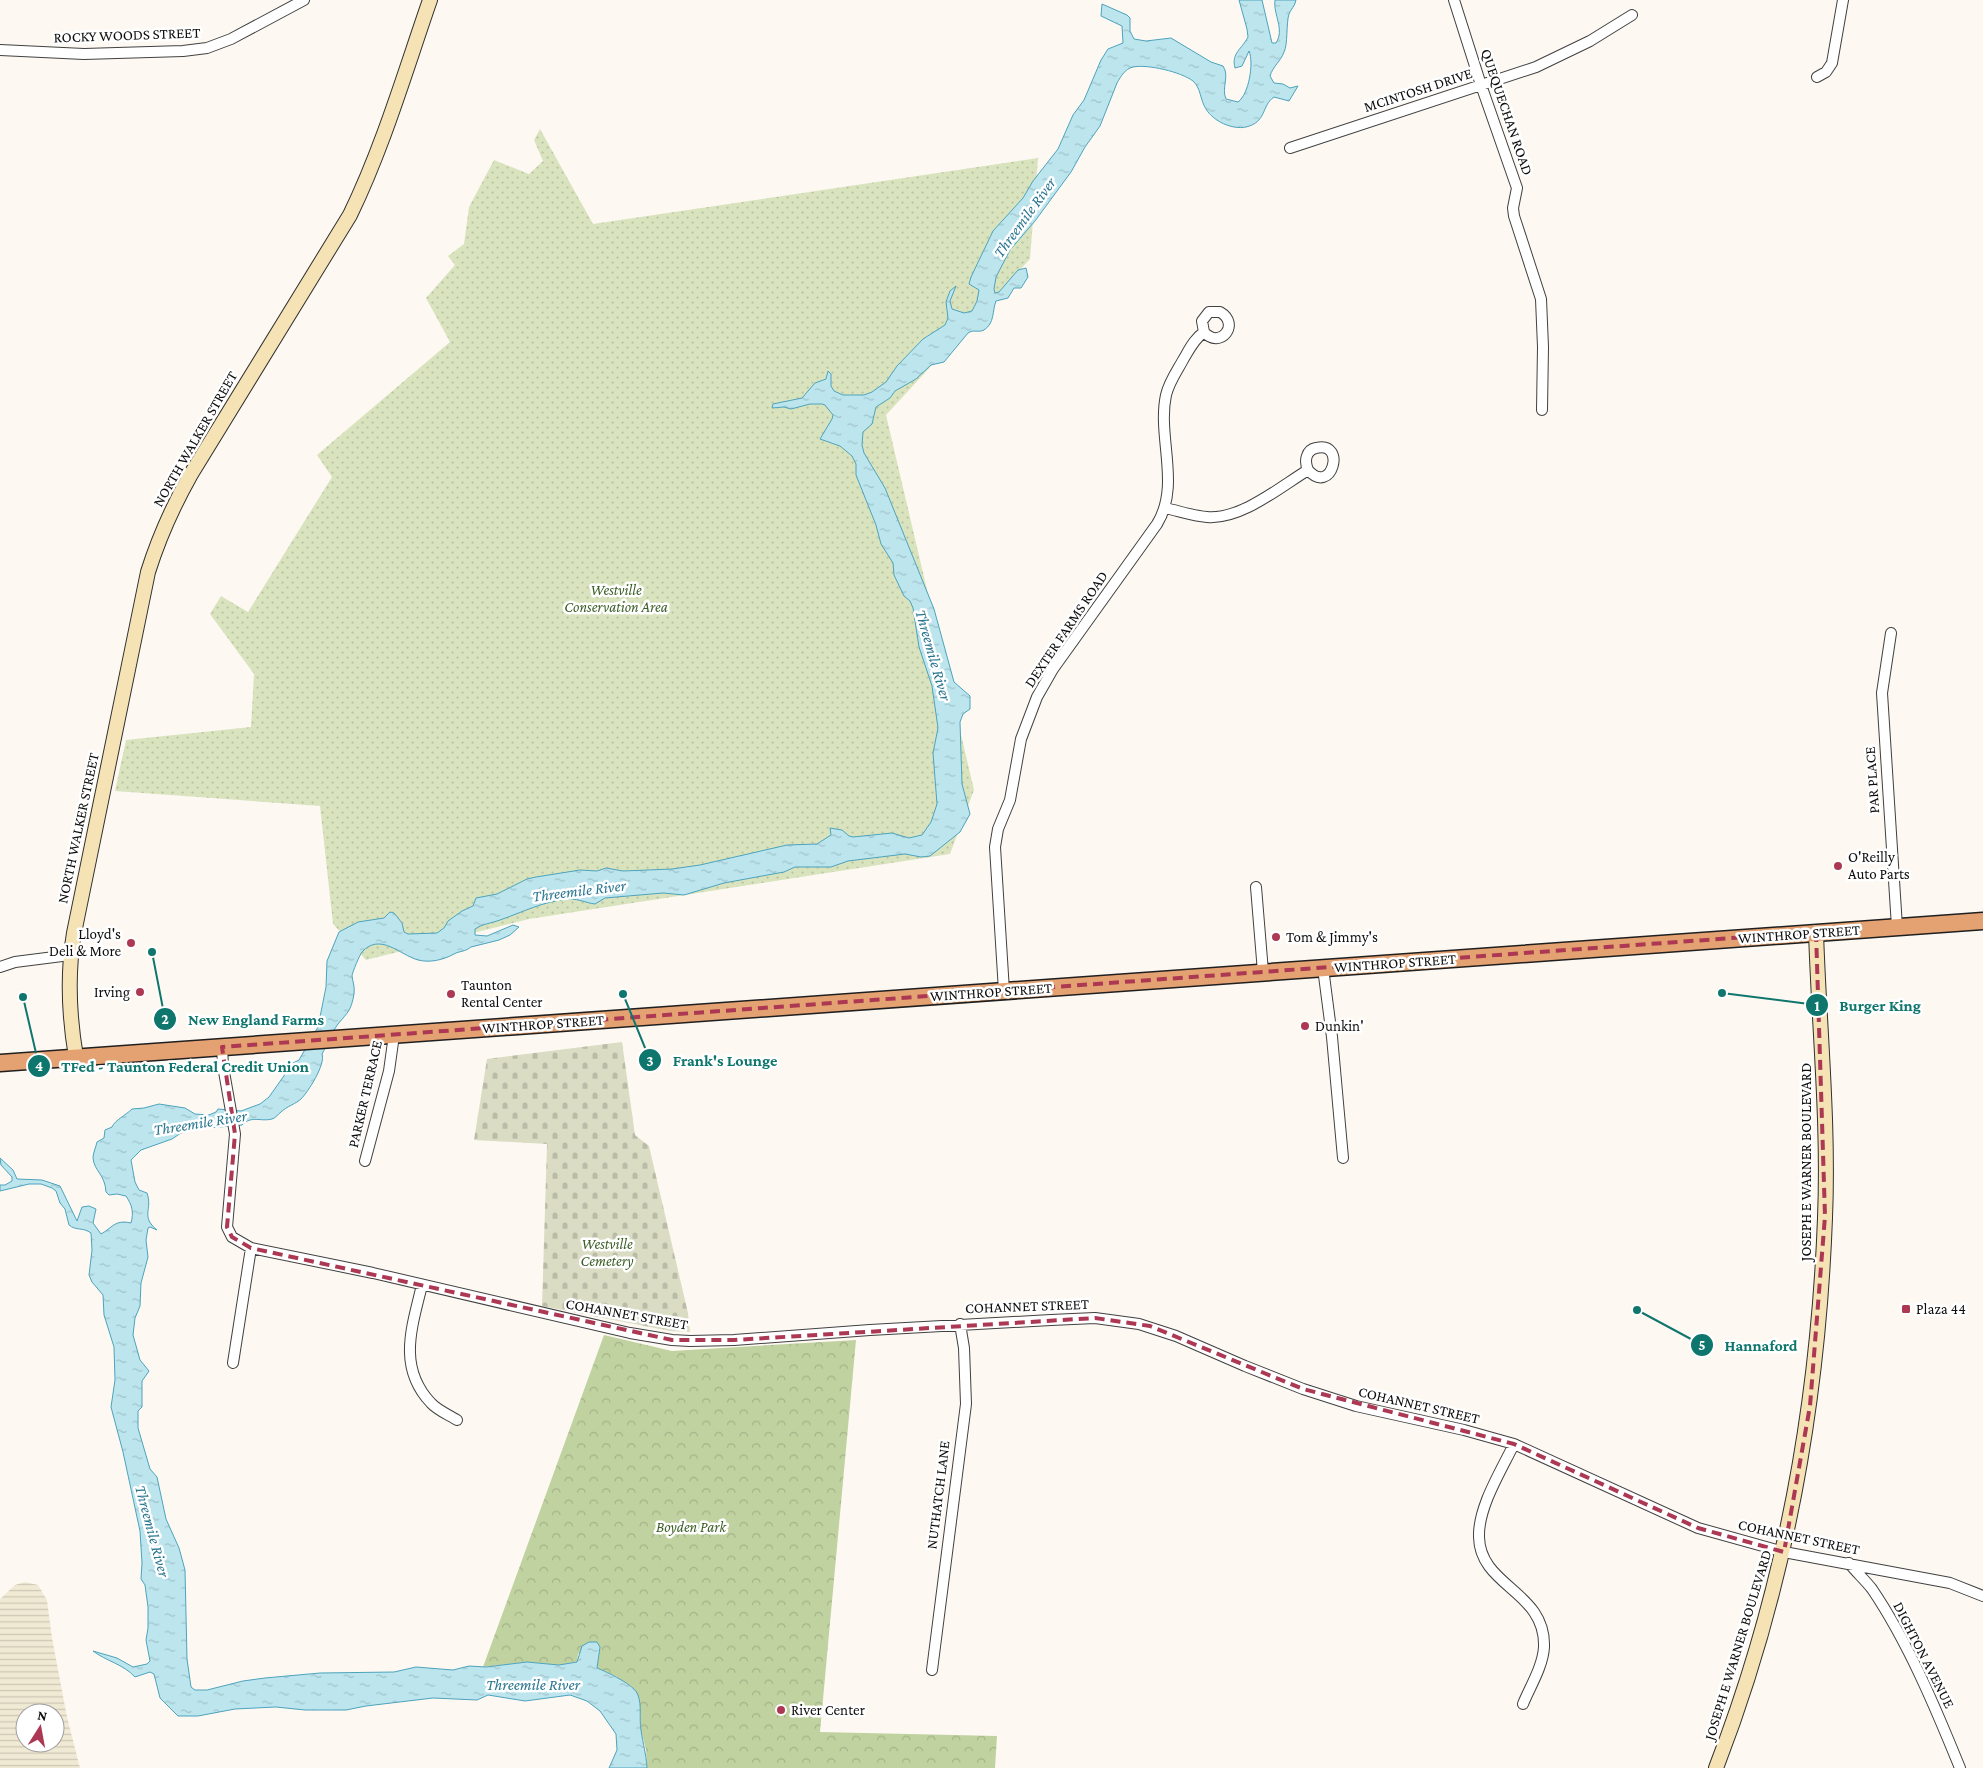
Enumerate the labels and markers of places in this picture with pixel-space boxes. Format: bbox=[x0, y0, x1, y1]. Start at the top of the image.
place label: O'Reilly Auto Parts bbox=[1848, 849, 1910, 882]
marker: O'Reilly Auto Parts bbox=[1832, 860, 1844, 872]
place label: Lloyd's Deli & More bbox=[49, 926, 121, 959]
place label: Tom & Jimmy's bbox=[1286, 929, 1378, 946]
marker: Tom & Jimmy's bbox=[1270, 931, 1282, 943]
marker: Lloyd's Deli & More bbox=[125, 937, 137, 949]
place label: Taunton Rental Center bbox=[461, 977, 543, 1010]
place label: Irving bbox=[94, 984, 130, 1001]
marker: Irving bbox=[134, 986, 146, 998]
marker: Taunton Rental Center bbox=[445, 988, 457, 1000]
callout: Burger King bbox=[1804, 990, 1931, 1021]
callout: New England Farms bbox=[153, 1004, 334, 1035]
place label: Dunkin' bbox=[1315, 1018, 1364, 1034]
marker: Dunkin' bbox=[1299, 1020, 1311, 1032]
callout: Frank's Lounge bbox=[638, 1045, 787, 1076]
callout: TFed - Taunton Federal Credit Union bbox=[26, 1051, 319, 1082]
place label: Plaza 44 bbox=[1916, 1301, 1966, 1317]
marker: Plaza 44 bbox=[1900, 1303, 1912, 1315]
callout: Hannaford bbox=[1690, 1329, 1808, 1360]
place label: River Center bbox=[791, 1702, 866, 1718]
marker: River Center bbox=[775, 1704, 787, 1716]

